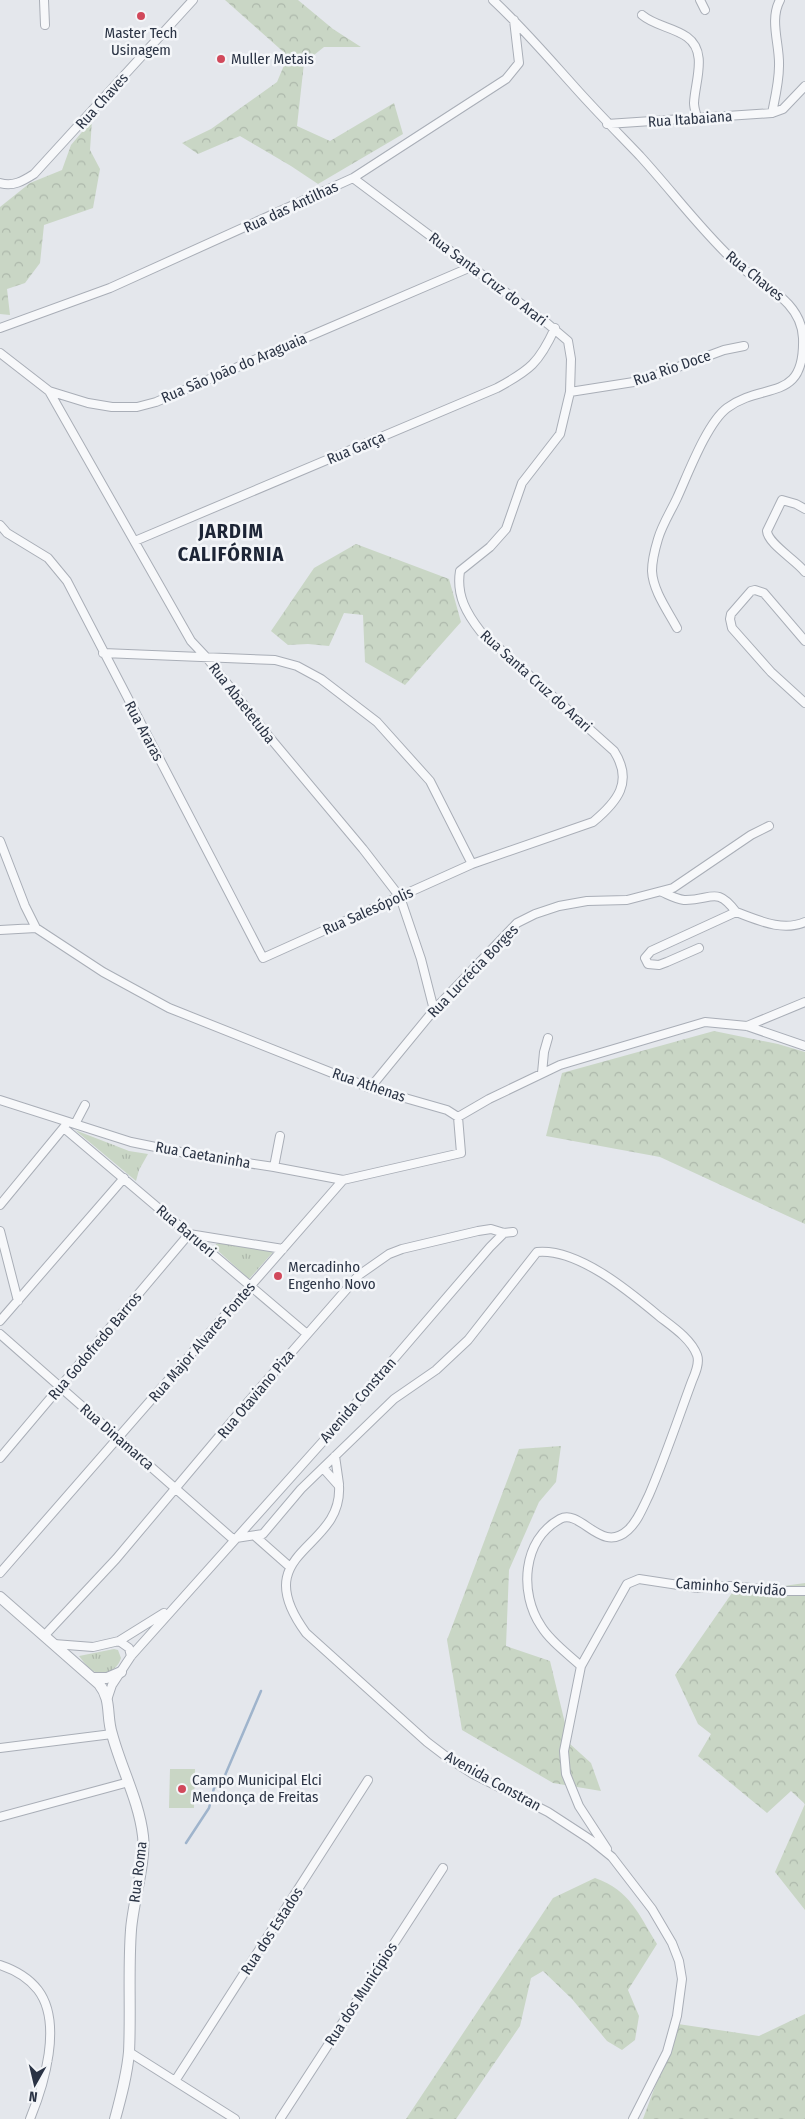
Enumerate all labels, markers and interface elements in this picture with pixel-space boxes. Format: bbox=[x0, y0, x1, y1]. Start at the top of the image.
marker: Master Tech Usinagem bbox=[135, 10, 147, 22]
place label: Master Tech Usinagem bbox=[104, 24, 178, 59]
place label: Muller Metais bbox=[231, 50, 314, 68]
marker: Muller Metais bbox=[215, 53, 227, 65]
street label: Rua Chaves bbox=[72, 69, 132, 133]
street label: Rua Itabaiana bbox=[647, 107, 733, 131]
street label: Rua das Antilhas bbox=[241, 177, 341, 237]
street label: Rua Santa Cruz do Arari bbox=[425, 229, 551, 329]
street label: Rua Chaves bbox=[722, 247, 788, 305]
street label: Rua São João do Araguaia bbox=[159, 329, 309, 407]
street label: Rua Rio Doce bbox=[631, 346, 713, 390]
street label: Rua Garça bbox=[324, 428, 388, 468]
district label: JARDIM CALIFÓRNIA bbox=[178, 519, 284, 566]
street label: Rua Santa Cruz do Arari bbox=[477, 626, 595, 736]
street label: Rua Abaetetuba bbox=[205, 659, 279, 747]
street label: Rua Araras bbox=[121, 698, 167, 764]
street label: Rua Salesópolis bbox=[320, 883, 416, 939]
street label: Rua Lucrécia Borges bbox=[424, 921, 522, 1021]
street label: Rua Athenas bbox=[330, 1064, 408, 1106]
street label: Rua Caetaninha bbox=[154, 1138, 252, 1172]
street label: Rua Barueri bbox=[153, 1201, 219, 1261]
place label: Mercadinho Engenho Novo bbox=[288, 1258, 376, 1293]
marker: Mercadinho Engenho Novo bbox=[272, 1270, 284, 1282]
street label: Rua Major Alvares Fontes bbox=[145, 1278, 259, 1406]
street label: Rua Godofredo Barros bbox=[45, 1288, 145, 1404]
street label: Rua Otaviano Piza bbox=[214, 1346, 298, 1442]
street label: Avenida Constran bbox=[316, 1354, 400, 1446]
street label: Rua Dinamarca bbox=[76, 1400, 158, 1474]
street label: Caminho Servidão bbox=[675, 1574, 787, 1600]
street label: Avenida Constran bbox=[442, 1747, 544, 1815]
place label: Campo Municipal Elci Mendonça de Freitas bbox=[192, 1771, 322, 1806]
marker: Campo Municipal Elci Mendonça de Freitas bbox=[176, 1783, 188, 1795]
street label: Rua Roma bbox=[125, 1840, 151, 1904]
street label: Rua dos Estados bbox=[237, 1884, 307, 1978]
street label: Rua dos Municípios bbox=[321, 1939, 401, 2049]
north arrow bbox=[10, 2059, 60, 2109]
text: N bbox=[28, 2087, 39, 2105]

